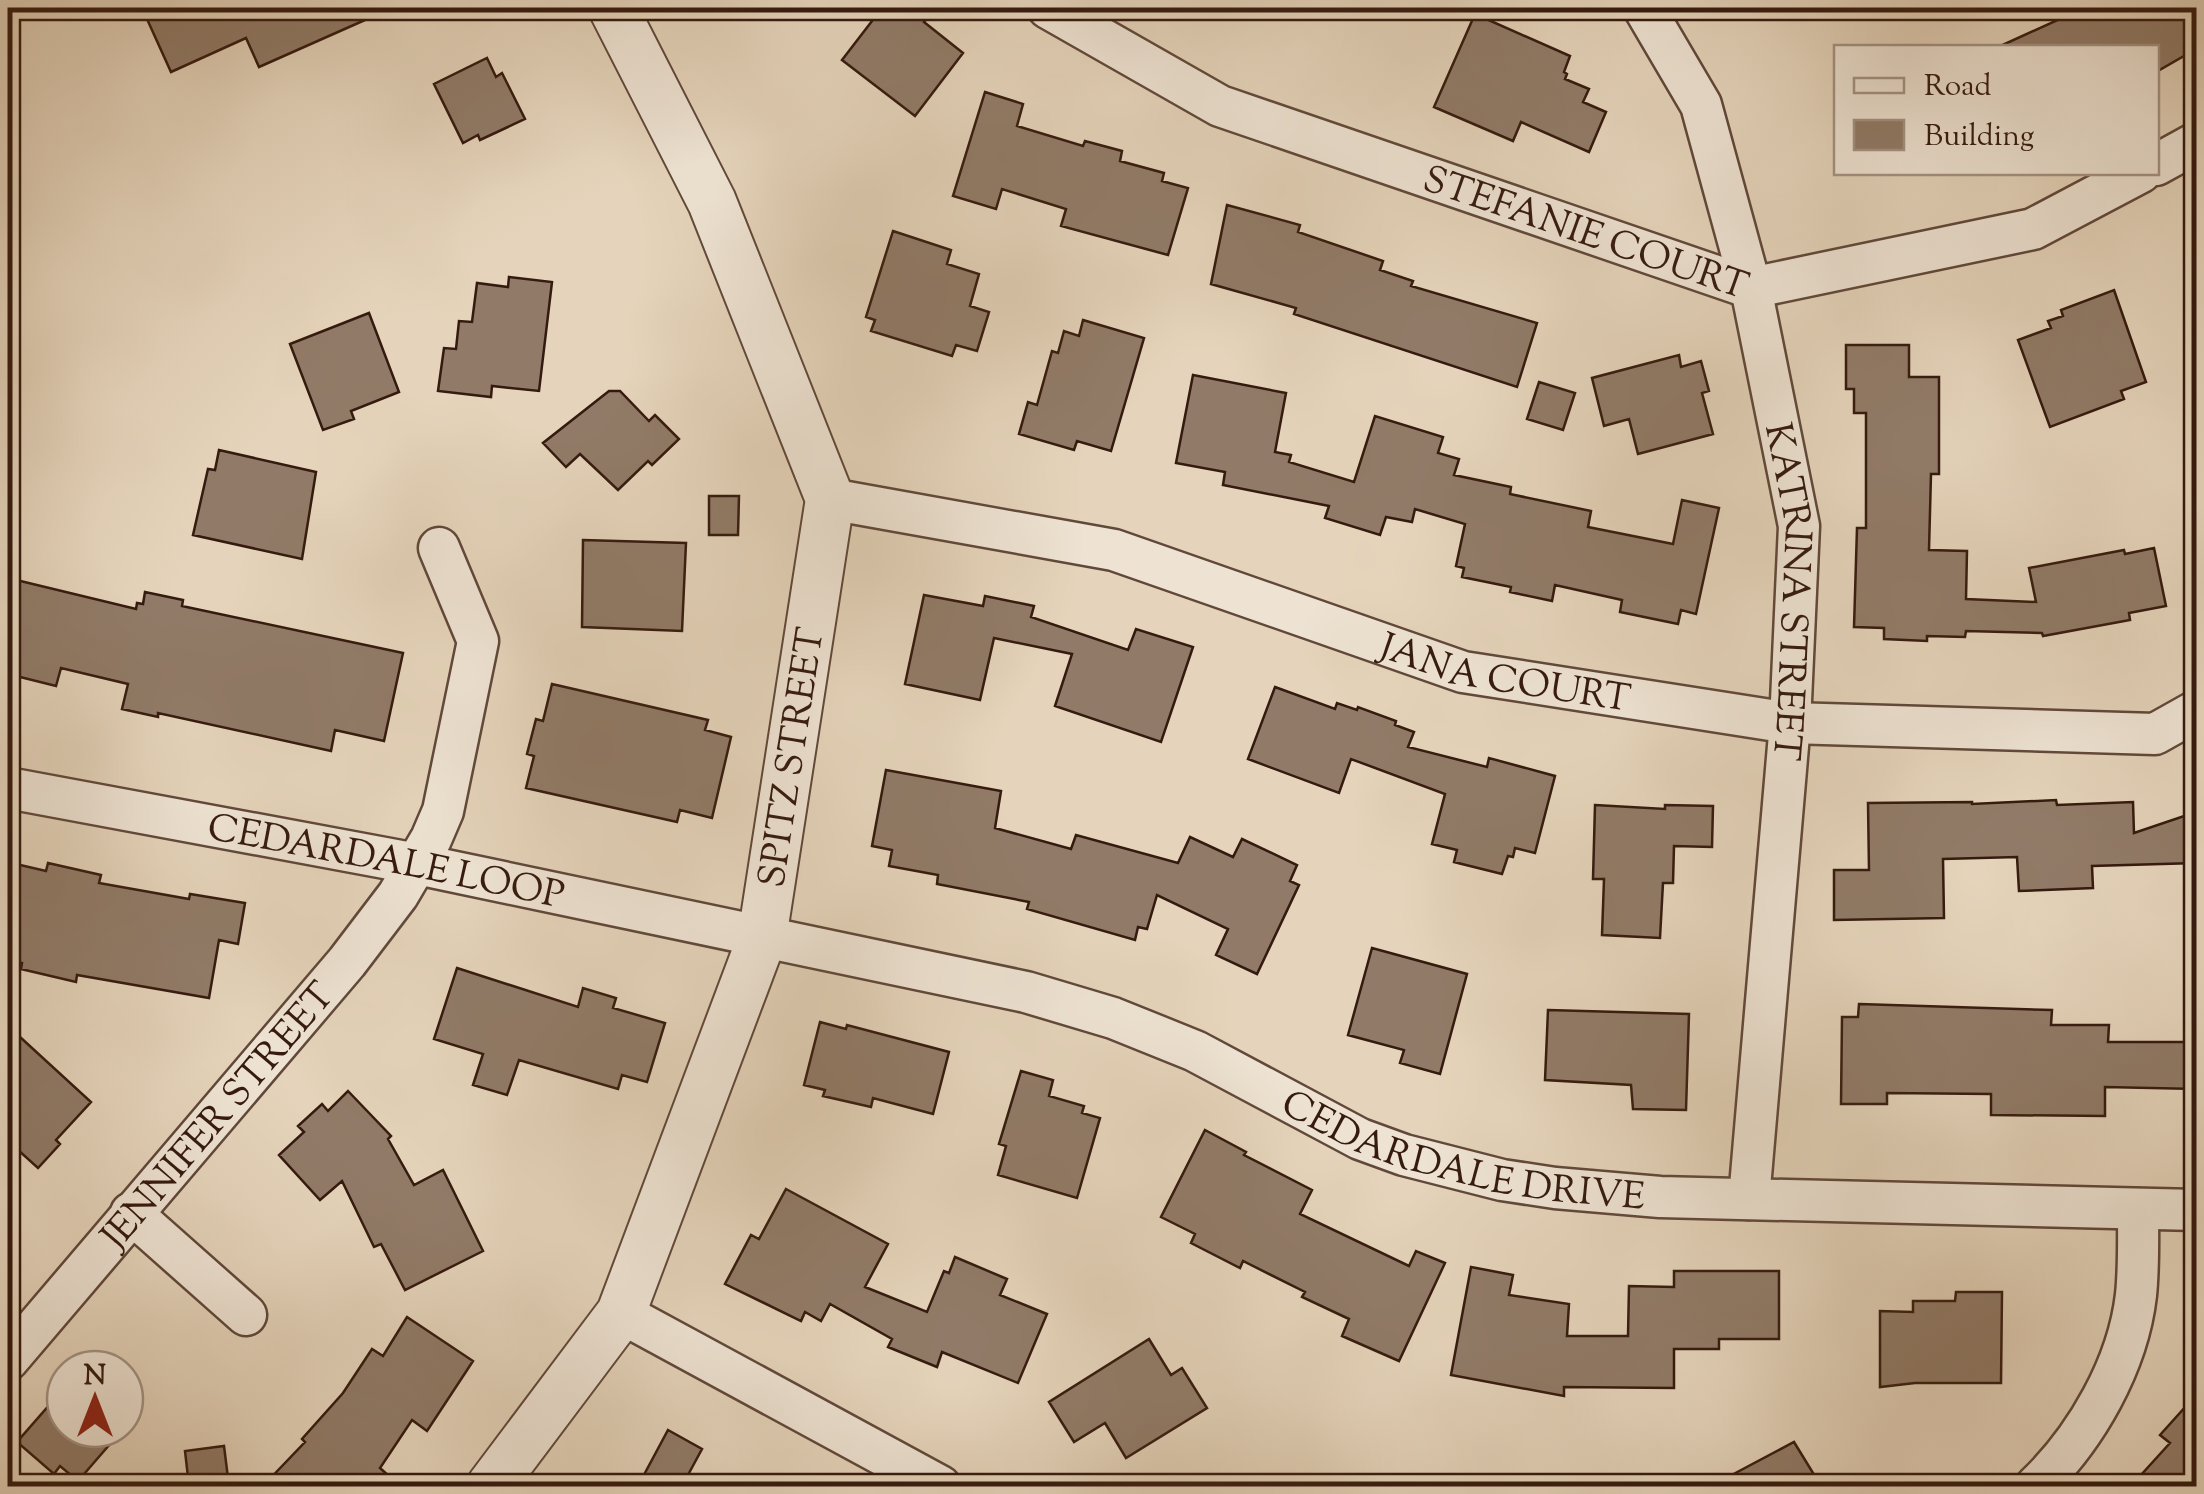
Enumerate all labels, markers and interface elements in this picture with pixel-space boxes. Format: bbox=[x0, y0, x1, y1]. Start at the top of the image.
legend bbox=[1834, 45, 2159, 175]
text: Road bbox=[1924, 66, 1991, 109]
text: Building bbox=[1924, 116, 2034, 159]
street label: STEFANIE COURT bbox=[1415, 155, 1755, 316]
street label: KATRINA STREET bbox=[1748, 419, 1823, 762]
street label: JANA COURT bbox=[1370, 621, 1634, 729]
street label: SPITZ STREET bbox=[747, 624, 841, 891]
street label: CEDARDALE LOOP bbox=[203, 803, 569, 925]
street label: JENNIFER STREET bbox=[89, 972, 349, 1264]
street label: CEDARDALE DRIVE bbox=[1271, 1079, 1647, 1227]
north arrow bbox=[45, 1349, 145, 1449]
text: N bbox=[84, 1357, 106, 1397]

